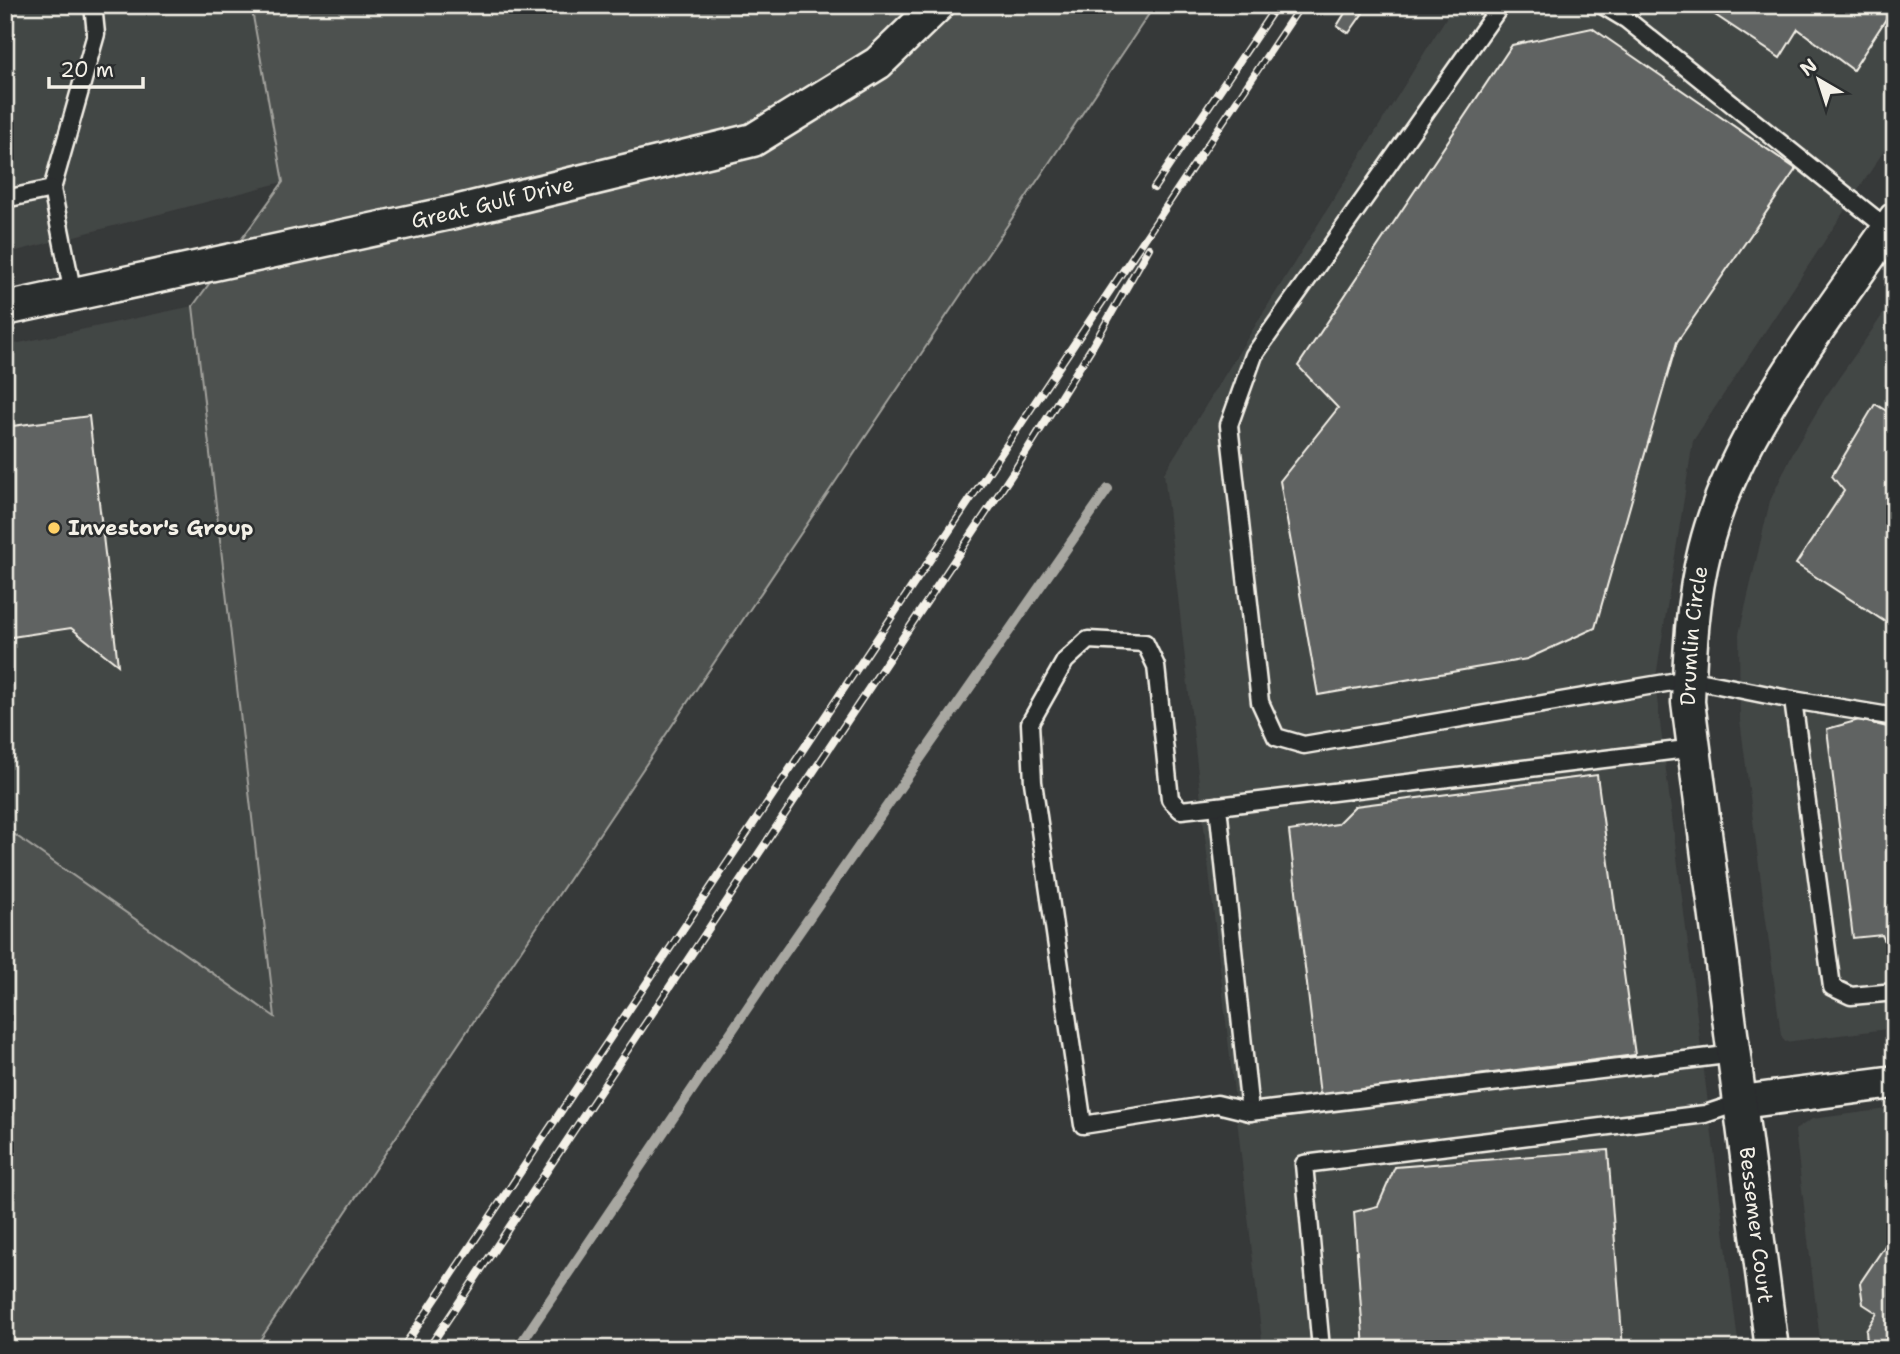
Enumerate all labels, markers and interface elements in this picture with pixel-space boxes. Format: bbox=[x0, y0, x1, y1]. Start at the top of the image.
scale bar bbox=[49, 46, 144, 90]
north arrow bbox=[1784, 46, 1854, 116]
text: N bbox=[1795, 53, 1822, 82]
text: 20 m bbox=[60, 56, 114, 84]
street label: Great Gulf Drive bbox=[409, 170, 577, 235]
place label: Investor's Group bbox=[68, 514, 253, 542]
marker: Investor's Group bbox=[46, 520, 62, 536]
street label: Drumlin Circle bbox=[1674, 563, 1715, 706]
street label: Bessemer Court bbox=[1733, 1145, 1779, 1305]

